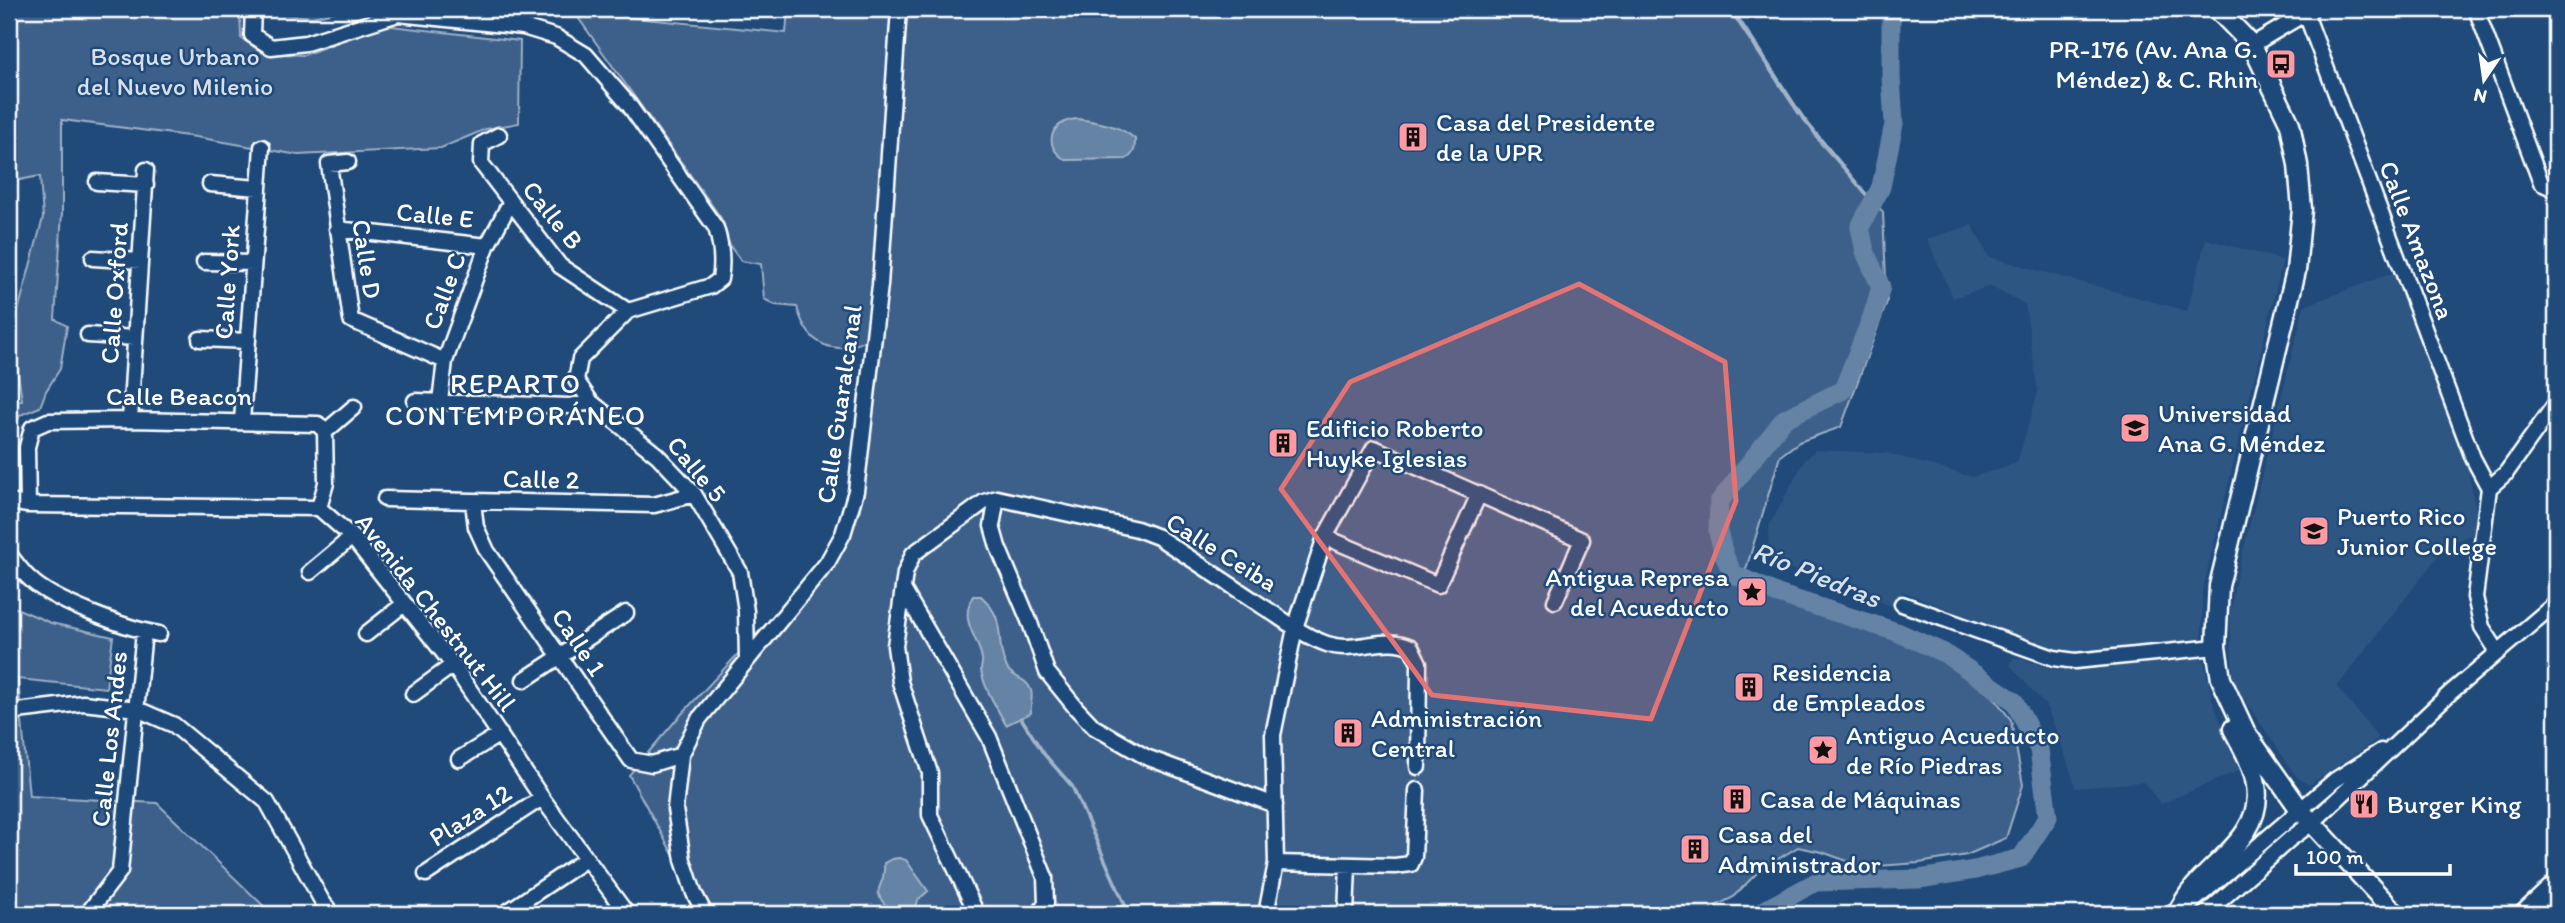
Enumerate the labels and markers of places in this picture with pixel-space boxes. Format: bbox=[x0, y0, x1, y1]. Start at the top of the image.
place label: PR-176 (Av. Ana G. Méndez) & C. Rhin bbox=[2049, 33, 2258, 95]
bus stop icon: PR-176 (Av. Ana G. Méndez) & C. Rhin bbox=[2264, 47, 2298, 81]
place label: Casa del Presidente de la UPR bbox=[1436, 106, 1655, 168]
building icon: Casa del Presidente de la UPR bbox=[1396, 120, 1430, 154]
place label: Universidad Ana G. Méndez bbox=[2158, 397, 2325, 459]
school or university icon: Universidad Ana G. Méndez bbox=[2118, 411, 2152, 445]
place label: Edificio Roberto Huyke Iglesias bbox=[1306, 412, 1483, 474]
building icon: Edificio Roberto Huyke Iglesias bbox=[1266, 426, 1300, 460]
place label: Puerto Rico Junior College bbox=[2337, 500, 2497, 562]
school or university icon: Puerto Rico Junior College bbox=[2297, 514, 2331, 548]
place label: Antigua Represa del Acueducto bbox=[1545, 561, 1730, 623]
place icon: Antigua Represa del Acueducto bbox=[1735, 575, 1769, 609]
place label: Residencia de Empleados bbox=[1772, 656, 1926, 718]
building icon: Residencia de Empleados bbox=[1732, 670, 1766, 704]
place label: Administración Central bbox=[1371, 702, 1542, 764]
building icon: Administración Central bbox=[1331, 716, 1365, 750]
place label: Antiguo Acueducto de Río Piedras bbox=[1846, 719, 2060, 781]
place icon: Antiguo Acueducto de Río Piedras bbox=[1806, 733, 1840, 767]
building icon: Casa de Máquinas bbox=[1720, 782, 1754, 816]
place label: Casa de Máquinas bbox=[1760, 783, 1961, 815]
restaurant icon: Burger King bbox=[2347, 787, 2381, 821]
place label: Burger King bbox=[2387, 788, 2522, 820]
place label: Casa del Administrador bbox=[1718, 818, 1881, 880]
building icon: Casa del Administrador bbox=[1678, 832, 1712, 866]

